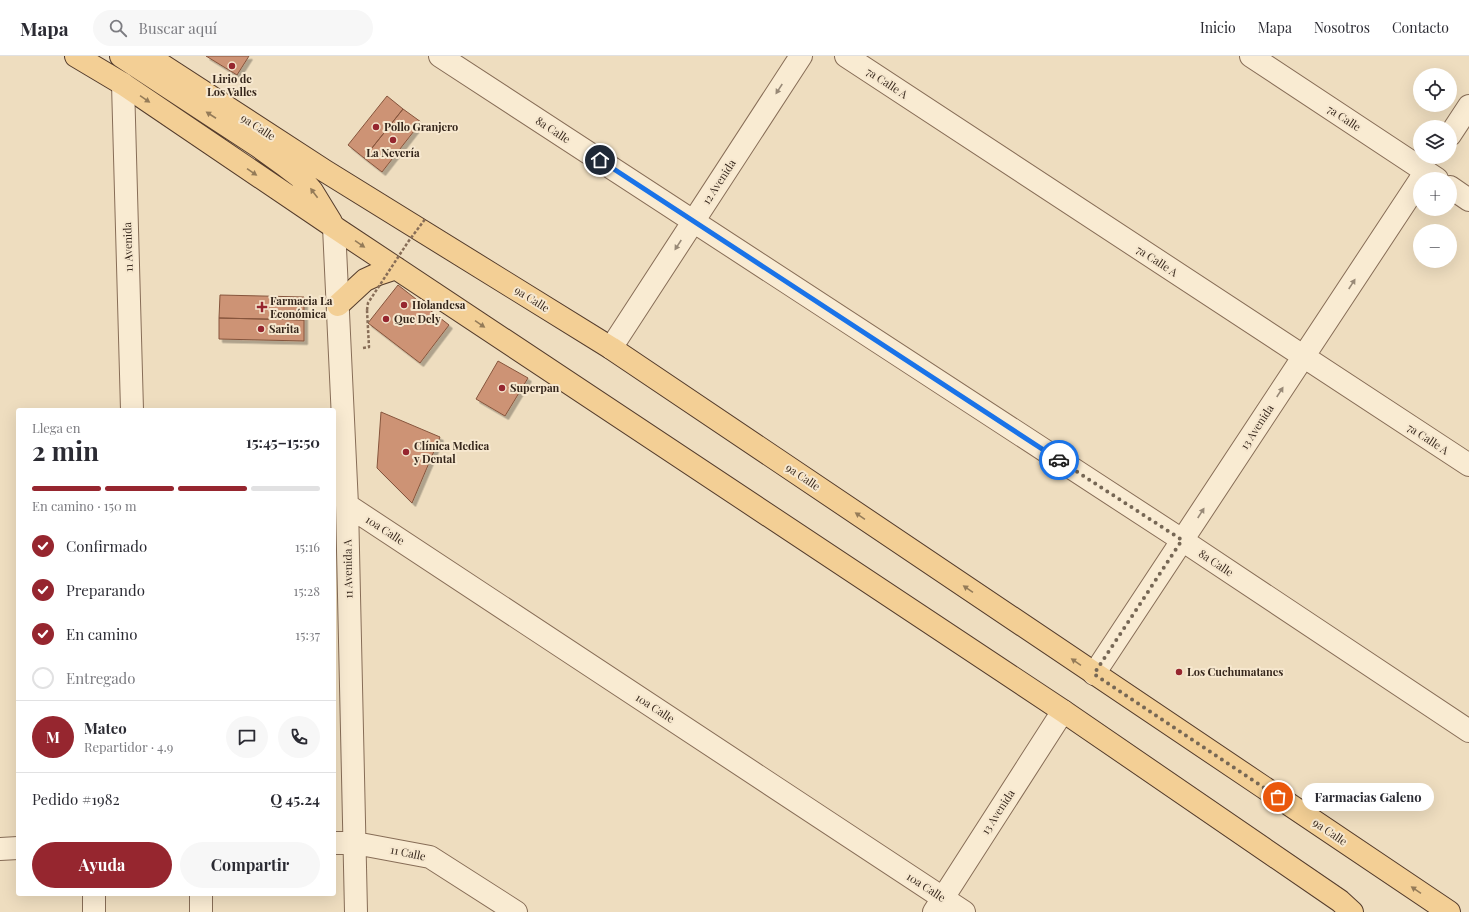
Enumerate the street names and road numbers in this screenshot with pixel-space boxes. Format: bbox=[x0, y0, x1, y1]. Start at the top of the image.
street label: 7a Calle A bbox=[864, 64, 911, 102]
street label: 7a Calle bbox=[1325, 101, 1364, 134]
street label: 9a Calle bbox=[238, 110, 279, 144]
street label: 8a Calle bbox=[533, 113, 574, 147]
street label: 12 Avenida bbox=[698, 156, 739, 207]
street label: 11 Avenida bbox=[119, 221, 136, 272]
street label: 7a Calle A bbox=[1134, 242, 1181, 280]
street label: 9a Calle bbox=[512, 282, 553, 315]
street label: 13 Avenida bbox=[1236, 401, 1277, 452]
street label: 7a Calle A bbox=[1405, 420, 1452, 458]
street label: 9a Calle bbox=[783, 460, 824, 494]
street label: 10a Calle bbox=[363, 511, 408, 548]
street label: 11 Avenida A bbox=[339, 539, 356, 599]
street label: 8a Calle bbox=[1196, 546, 1237, 580]
street label: 10a Calle bbox=[633, 689, 678, 726]
street label: 13 Avenida bbox=[977, 786, 1018, 837]
street label: 9a Calle bbox=[1310, 815, 1351, 849]
street label: 11 Calle bbox=[389, 841, 428, 864]
street label: 10a Calle bbox=[904, 868, 949, 905]

